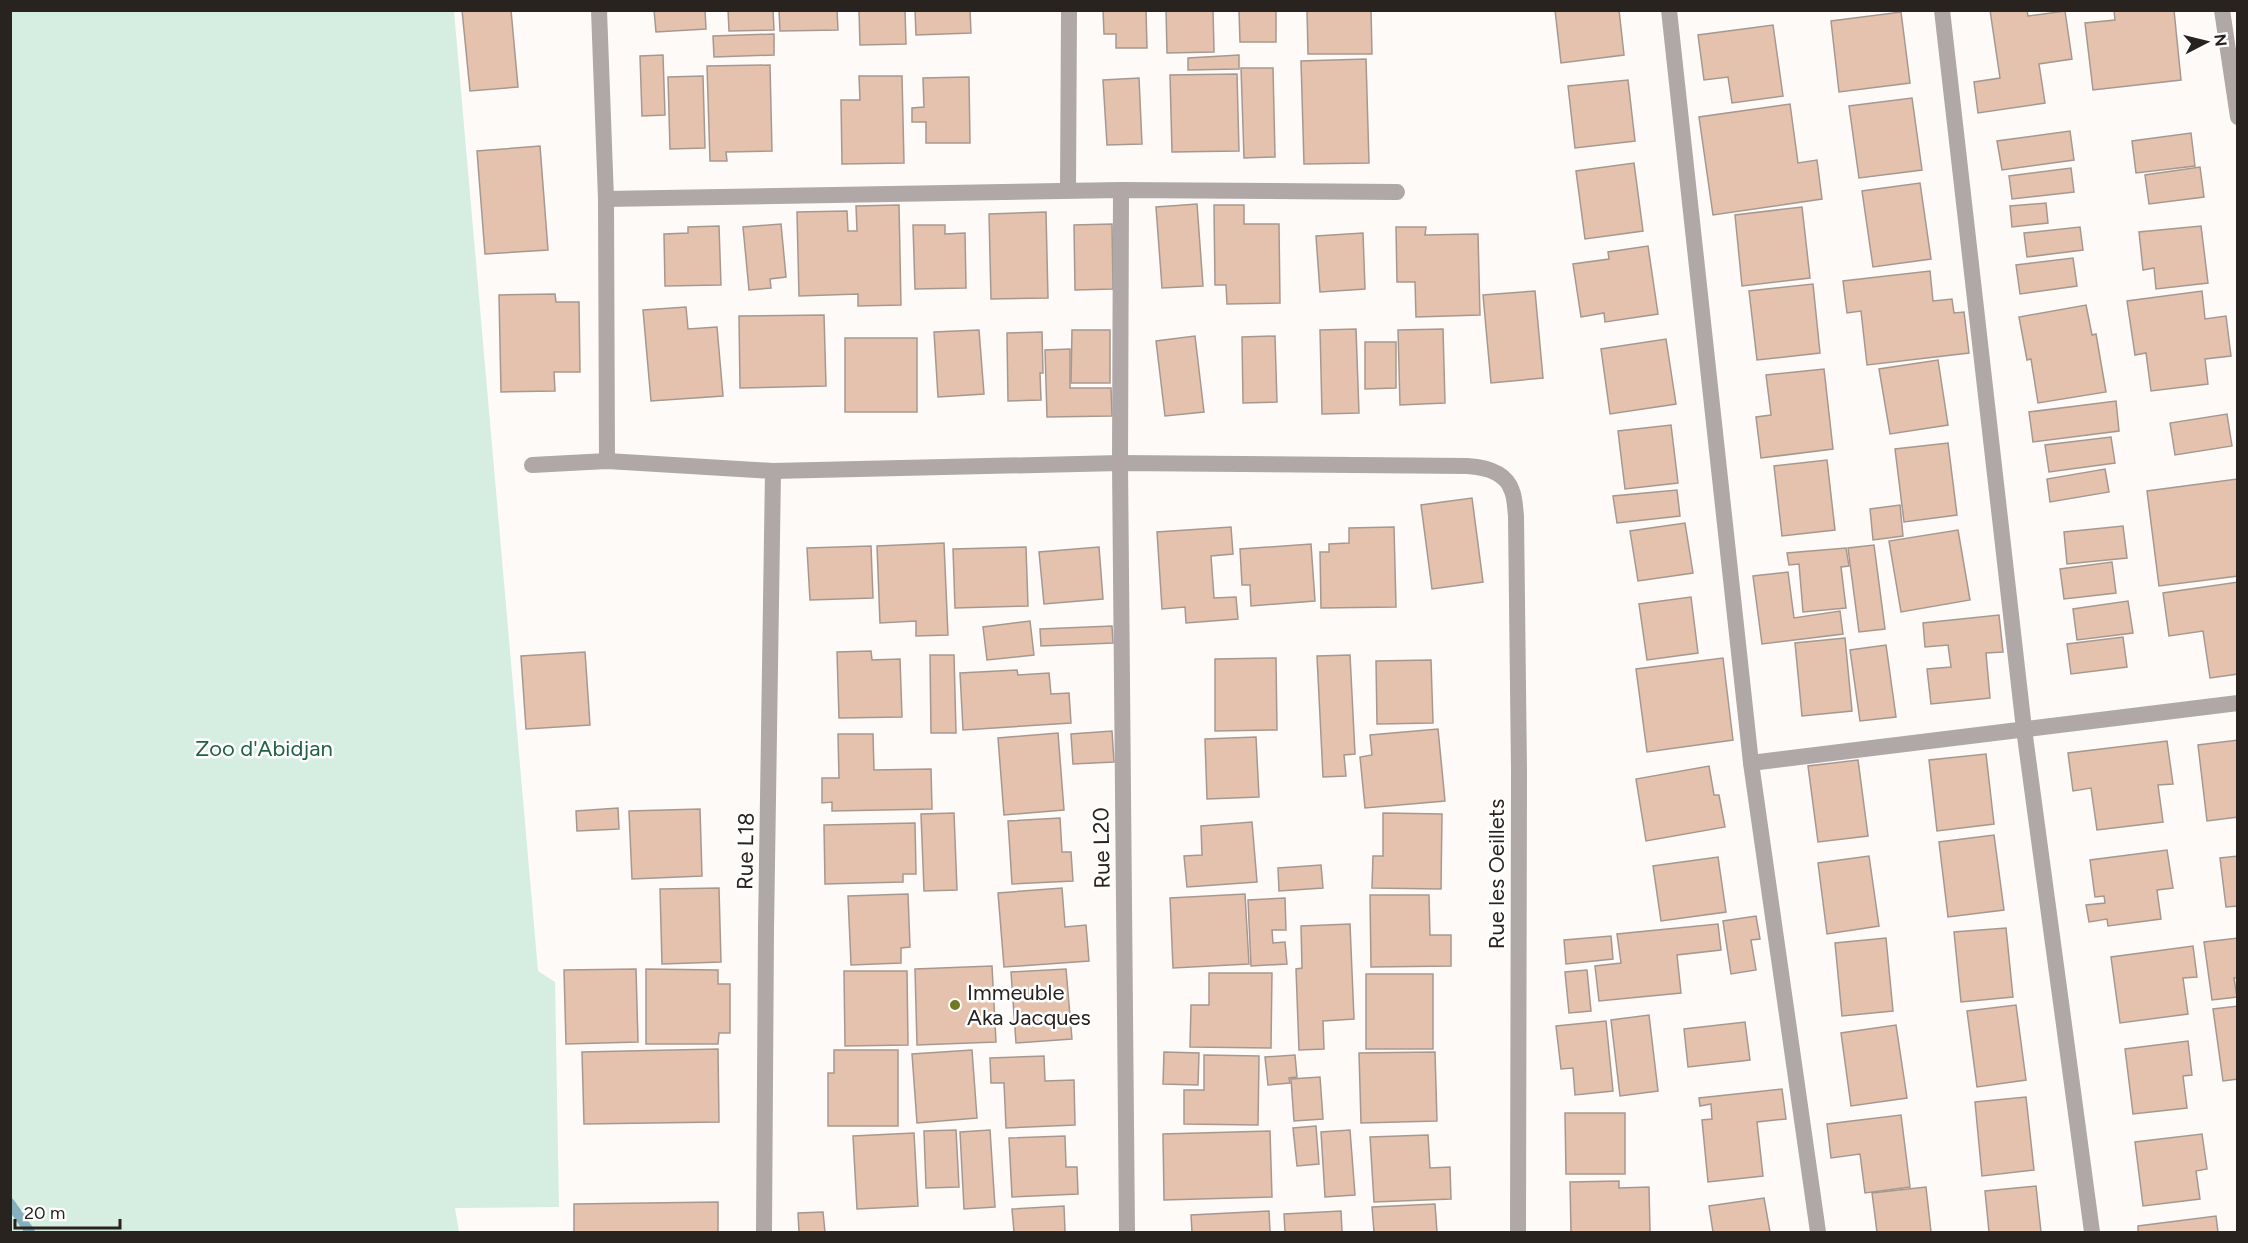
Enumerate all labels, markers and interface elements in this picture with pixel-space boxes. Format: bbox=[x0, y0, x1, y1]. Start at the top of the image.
north arrow bbox=[2176, 12, 2236, 72]
text: N bbox=[2210, 33, 2231, 48]
park label: Zoo d'Abidjan bbox=[195, 735, 333, 762]
street label: Rue les Oeillets bbox=[1483, 799, 1510, 949]
street label: Rue L20 bbox=[1087, 807, 1116, 889]
street label: Rue L18 bbox=[731, 812, 760, 890]
place label: Immeuble Aka Jacques bbox=[967, 979, 1091, 1031]
marker: Immeuble Aka Jacques bbox=[948, 998, 962, 1012]
scale bar bbox=[15, 1192, 120, 1230]
text: 20 m bbox=[24, 1202, 65, 1224]

